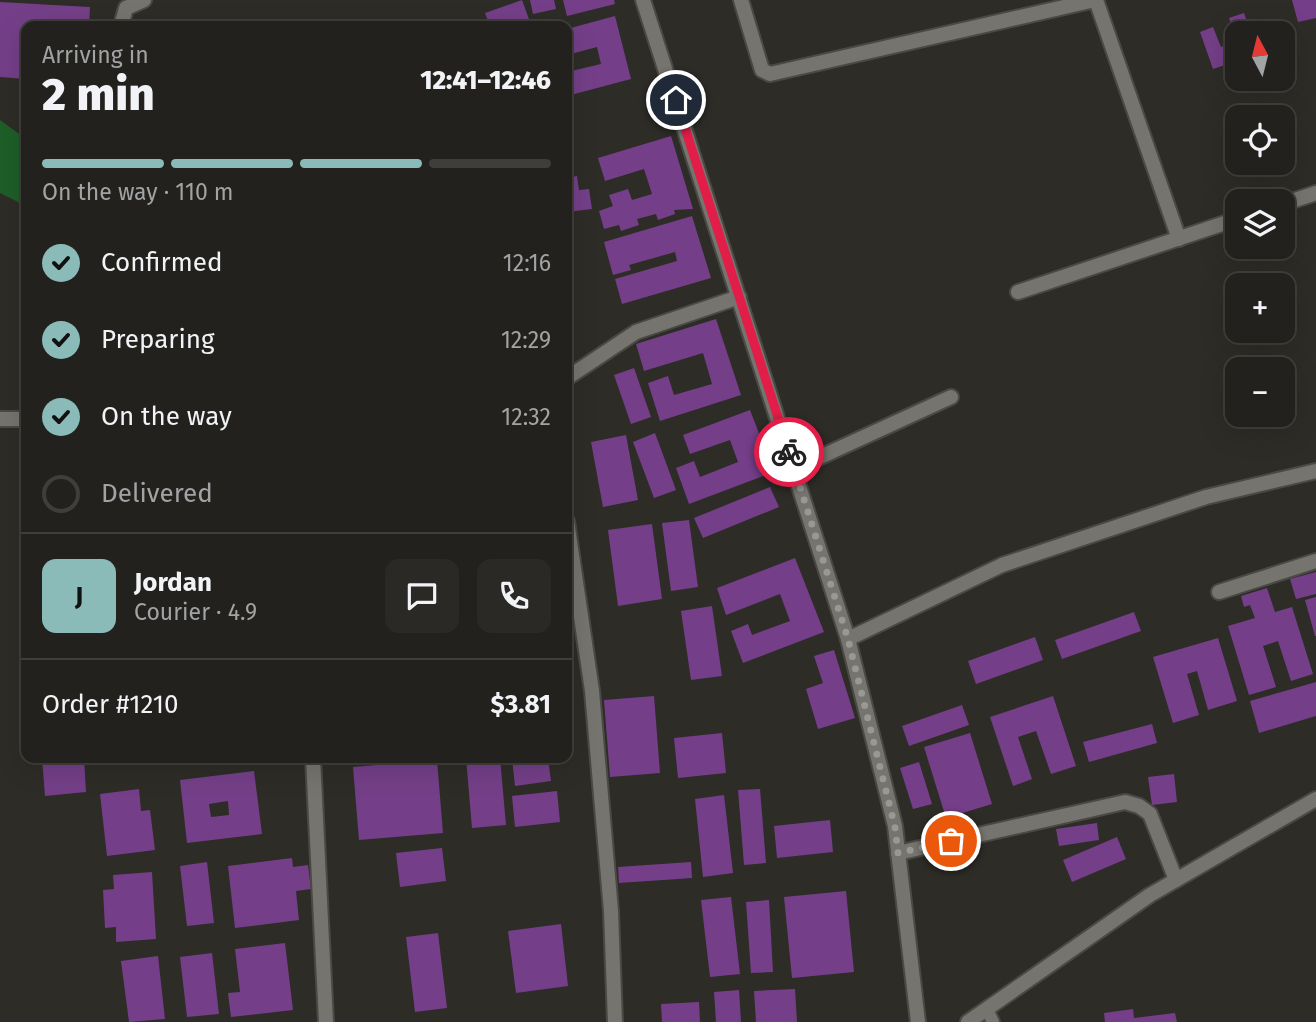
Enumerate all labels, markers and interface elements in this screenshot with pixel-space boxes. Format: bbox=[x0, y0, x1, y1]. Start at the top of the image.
north arrow bbox=[1225, 21, 1295, 91]
map controls bbox=[1225, 21, 1295, 427]
text: Arriving in bbox=[42, 41, 149, 69]
text: 12:41–12:46 bbox=[420, 65, 551, 96]
text: 2 min bbox=[42, 67, 155, 122]
pin bbox=[646, 70, 706, 130]
icon: home bbox=[657, 81, 695, 119]
button: locate bbox=[1225, 105, 1295, 175]
text: On the way · 110 m bbox=[42, 178, 234, 206]
button: layers bbox=[1225, 189, 1295, 259]
icon: check bbox=[42, 244, 80, 282]
text: Confirmed bbox=[101, 247, 222, 278]
text: 12:16 bbox=[503, 249, 551, 277]
button: + bbox=[1225, 273, 1295, 343]
icon: check bbox=[42, 321, 80, 359]
text: Preparing bbox=[101, 324, 214, 355]
text: 12:29 bbox=[501, 326, 551, 354]
button: − bbox=[1225, 357, 1295, 427]
icon: check bbox=[42, 398, 80, 436]
text: On the way bbox=[101, 401, 232, 432]
text: 12:32 bbox=[501, 403, 551, 431]
courier bbox=[754, 417, 824, 487]
icon: bike bbox=[770, 433, 808, 471]
text: Delivered bbox=[101, 478, 213, 509]
button: chat bbox=[385, 559, 459, 633]
button: phone bbox=[477, 559, 551, 633]
text: Jordan bbox=[134, 567, 212, 598]
text: J bbox=[75, 581, 83, 612]
text: Courier · 4.9 bbox=[134, 598, 257, 626]
text: Order #1210 bbox=[42, 689, 179, 720]
text: $3.81 bbox=[491, 689, 551, 720]
pin bbox=[921, 811, 981, 871]
icon: bag bbox=[932, 822, 970, 860]

